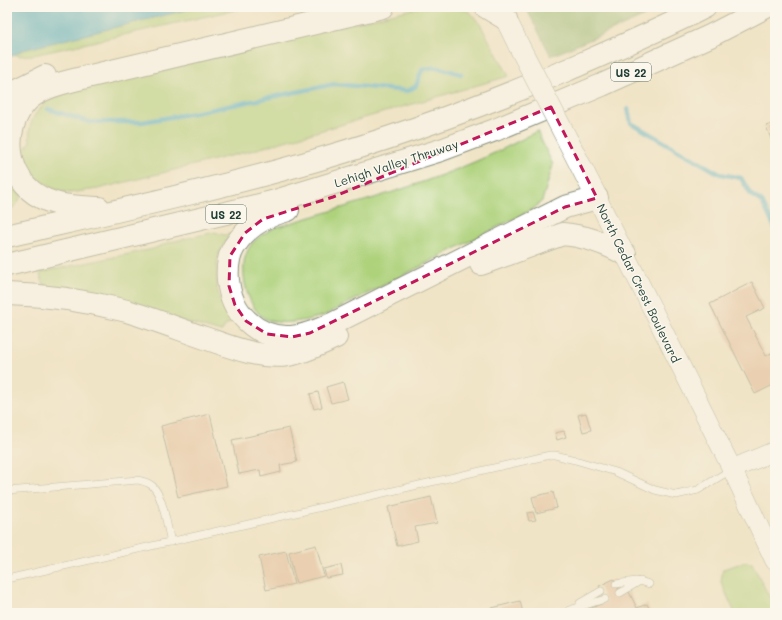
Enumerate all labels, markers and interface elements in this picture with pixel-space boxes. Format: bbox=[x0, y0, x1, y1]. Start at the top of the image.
road number: US 22 bbox=[611, 63, 651, 81]
street label: Lehigh Valley Thruway bbox=[332, 135, 460, 191]
street label: North Cedar Crest Boulevard bbox=[593, 201, 685, 365]
road number: US 22 bbox=[206, 205, 246, 223]

